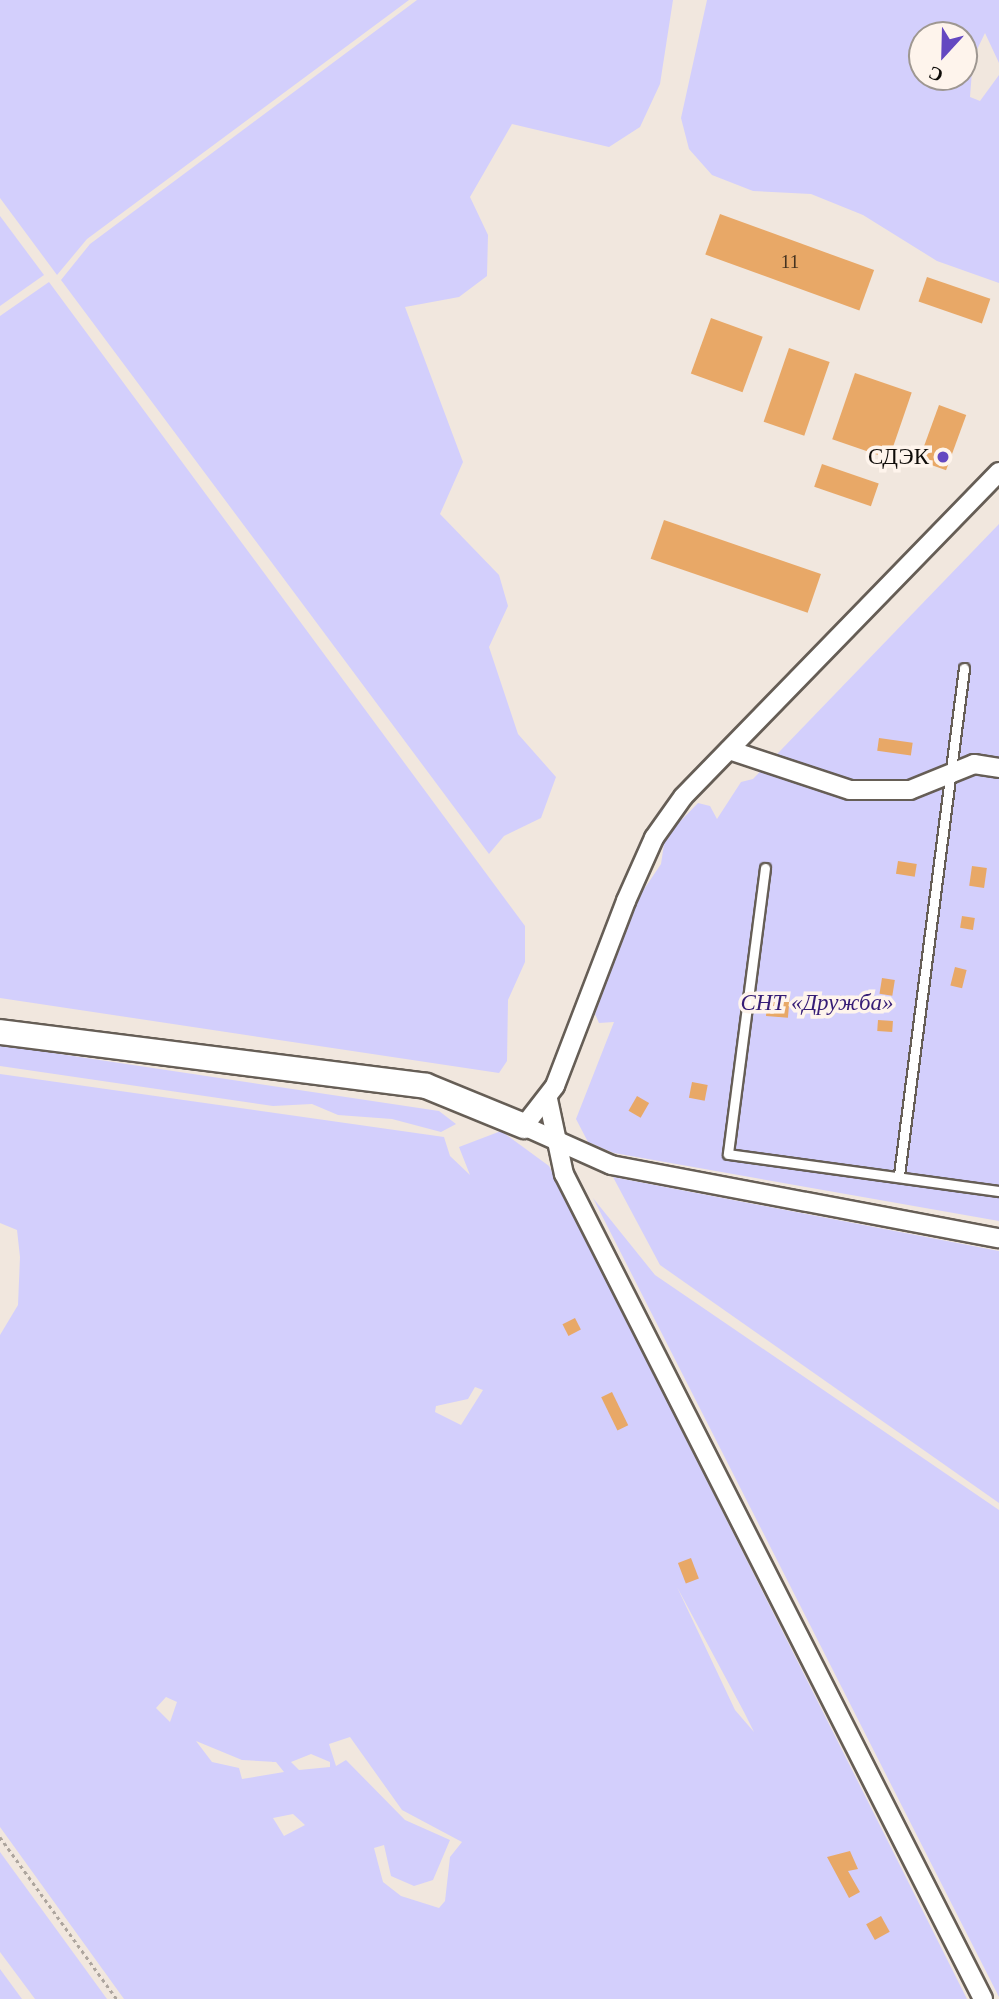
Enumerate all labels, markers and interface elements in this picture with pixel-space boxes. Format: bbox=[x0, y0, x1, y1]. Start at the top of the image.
north arrow bbox=[908, 21, 978, 91]
text: С bbox=[925, 62, 946, 86]
house number: 11 bbox=[781, 251, 799, 273]
place label: СДЭК bbox=[868, 443, 929, 471]
marker: СДЭК bbox=[935, 449, 951, 465]
park label: СНТ «Дружба» bbox=[740, 989, 894, 1017]

